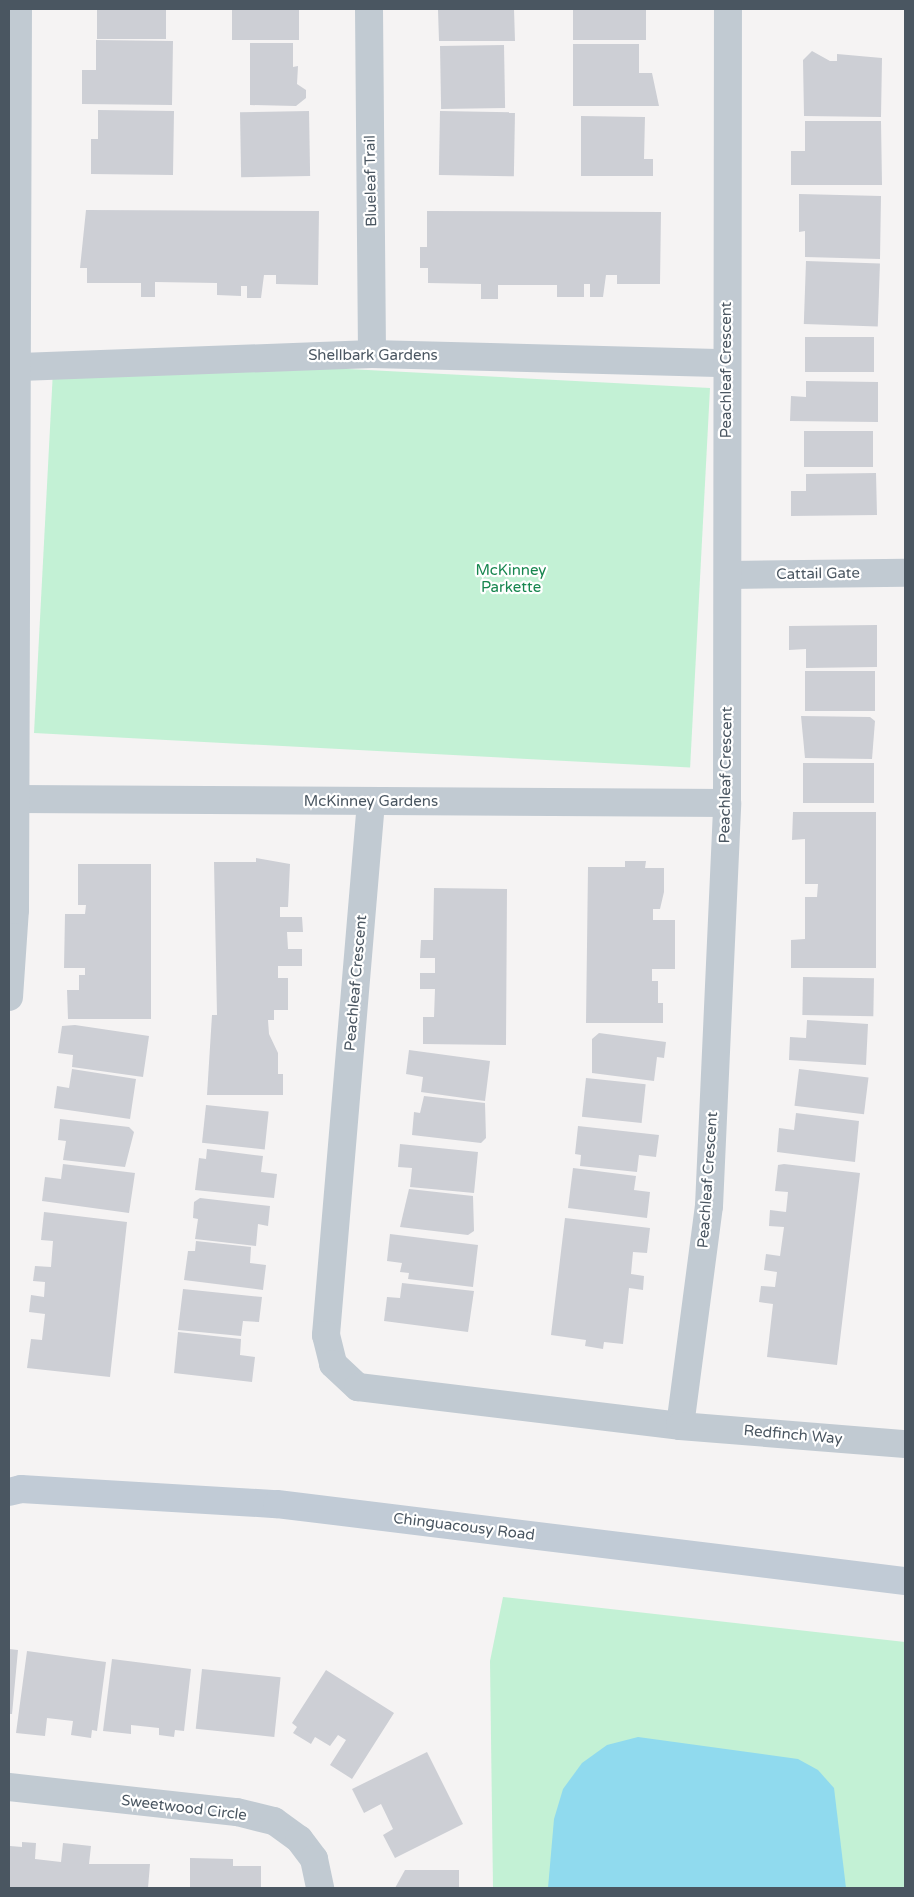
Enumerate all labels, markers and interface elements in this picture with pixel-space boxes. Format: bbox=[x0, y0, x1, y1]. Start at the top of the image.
street label: Blueleaf Trail bbox=[361, 135, 381, 227]
street label: Peachleaf Crescent bbox=[718, 302, 736, 438]
street label: Shellbark Gardens bbox=[308, 347, 438, 365]
park label: McKinney Parkette bbox=[476, 561, 546, 596]
street label: Cattail Gate bbox=[776, 564, 860, 584]
street label: Peachleaf Crescent bbox=[716, 707, 736, 843]
street label: McKinney Gardens bbox=[304, 793, 438, 811]
street label: Peachleaf Crescent bbox=[341, 914, 371, 1052]
street label: Peachleaf Crescent bbox=[694, 1111, 722, 1249]
street label: Redfinch Way bbox=[743, 1422, 843, 1448]
street label: Chinguacousy Road bbox=[392, 1509, 536, 1545]
street label: Sweetwood Circle bbox=[120, 1791, 248, 1825]

